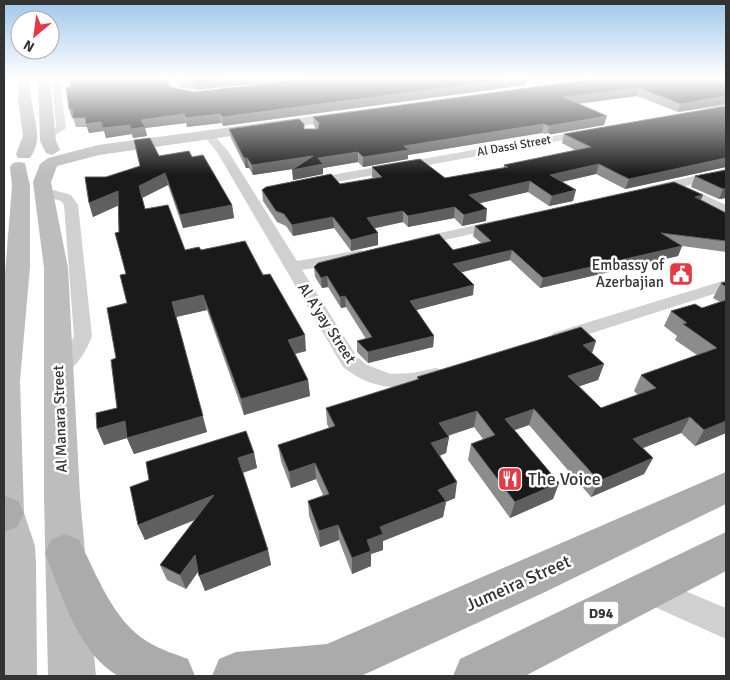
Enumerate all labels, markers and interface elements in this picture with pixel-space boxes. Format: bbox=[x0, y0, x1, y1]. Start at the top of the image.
north arrow bbox=[10, 10, 60, 60]
text: N bbox=[21, 36, 37, 56]
street label: Al Dassi Street bbox=[476, 132, 552, 160]
place label: Embassy of Azerbajian bbox=[592, 256, 665, 291]
public building icon: Embassy of Azerbajian bbox=[668, 261, 694, 287]
street label: Al A'yay Street bbox=[294, 279, 360, 367]
street label: Al Manara Street bbox=[49, 365, 71, 473]
restaurant icon: The Voice bbox=[497, 466, 523, 492]
place label: The Voice bbox=[528, 468, 601, 490]
street label: Jumeira Street bbox=[462, 550, 574, 616]
road number: D94 bbox=[584, 602, 618, 624]

